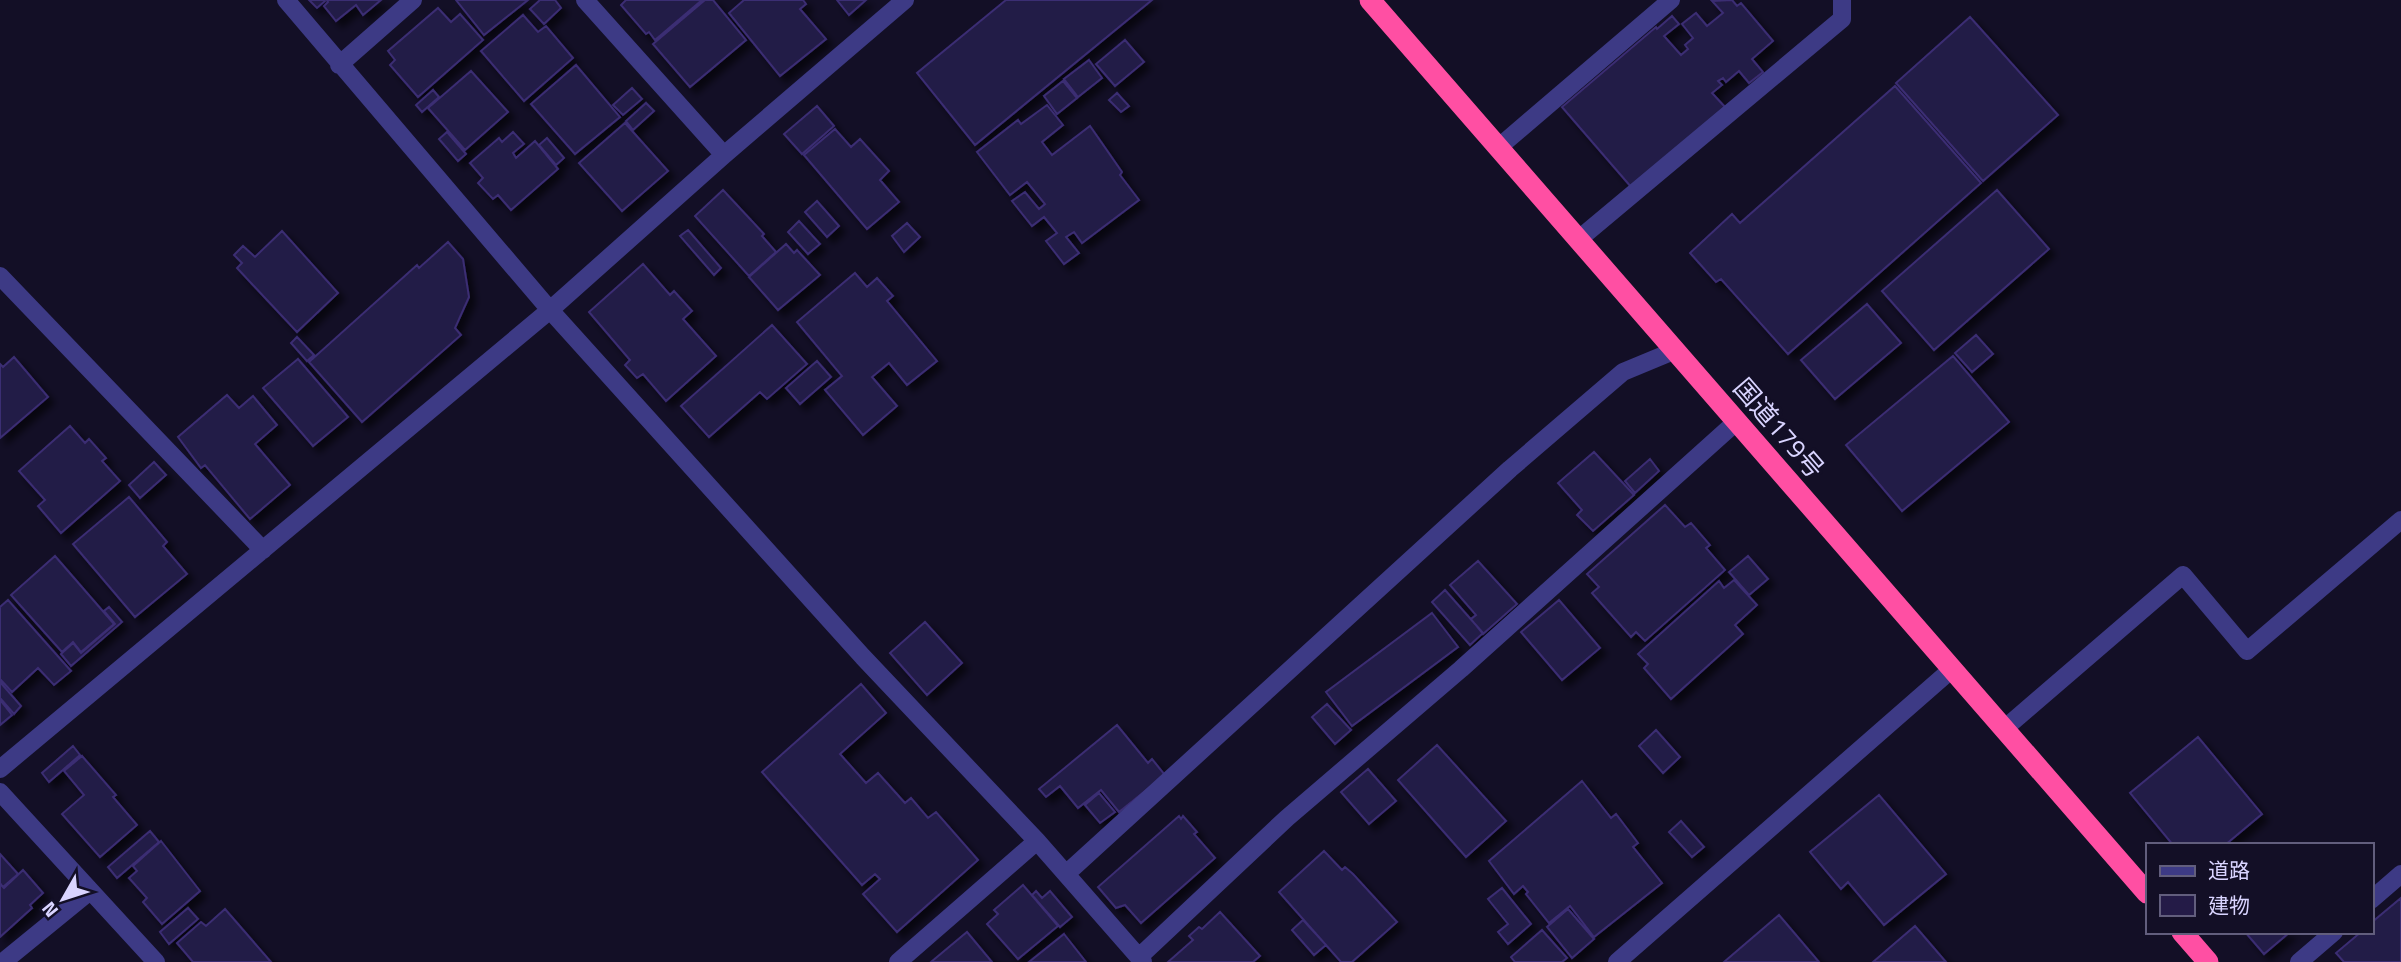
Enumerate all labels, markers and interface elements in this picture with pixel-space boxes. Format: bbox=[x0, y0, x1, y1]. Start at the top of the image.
street label: 国道179号 bbox=[1724, 369, 1834, 487]
legend bbox=[2146, 843, 2373, 934]
text: 道路 bbox=[2208, 854, 2250, 886]
north arrow bbox=[28, 864, 98, 934]
text: 建物 bbox=[2208, 889, 2250, 921]
text: N bbox=[34, 896, 65, 924]

